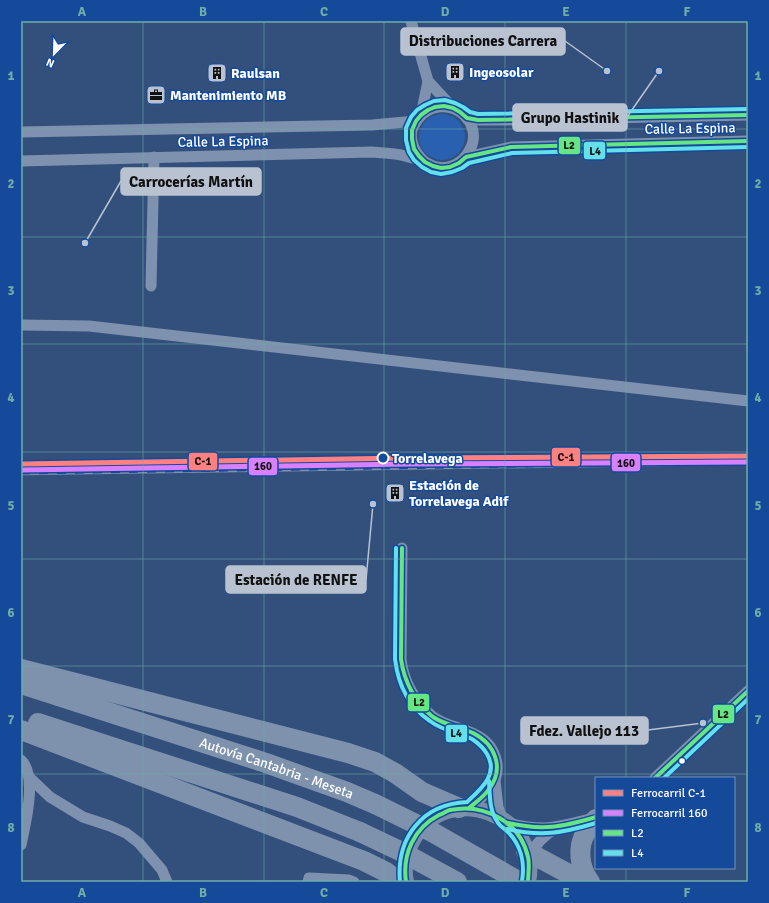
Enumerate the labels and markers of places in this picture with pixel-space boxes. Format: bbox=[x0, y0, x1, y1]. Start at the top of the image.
callout: Distribuciones Carrera bbox=[401, 28, 565, 55]
building icon: Ingeosolar bbox=[444, 61, 466, 83]
building icon: Raulsan bbox=[206, 62, 228, 84]
place label: Ingeosolar bbox=[469, 64, 534, 81]
place label: Raulsan bbox=[231, 65, 280, 82]
office icon: Mantenimiento MB bbox=[145, 84, 167, 106]
place label: Mantenimiento MB bbox=[170, 87, 287, 104]
callout: Grupo Hastinik bbox=[513, 104, 627, 131]
callout: Carrocerías Martín bbox=[121, 168, 261, 195]
place label: Torrelavega bbox=[392, 450, 463, 467]
marker: Torrelavega bbox=[376, 451, 390, 465]
place label: Estación de Torrelavega Adif bbox=[409, 477, 509, 510]
building icon: Estación de Torrelavega Adif bbox=[384, 482, 406, 504]
callout: Estación de RENFE bbox=[226, 566, 366, 593]
callout: Fdez. Vallejo 113 bbox=[521, 717, 648, 744]
unlabelled marker bbox=[677, 756, 687, 766]

